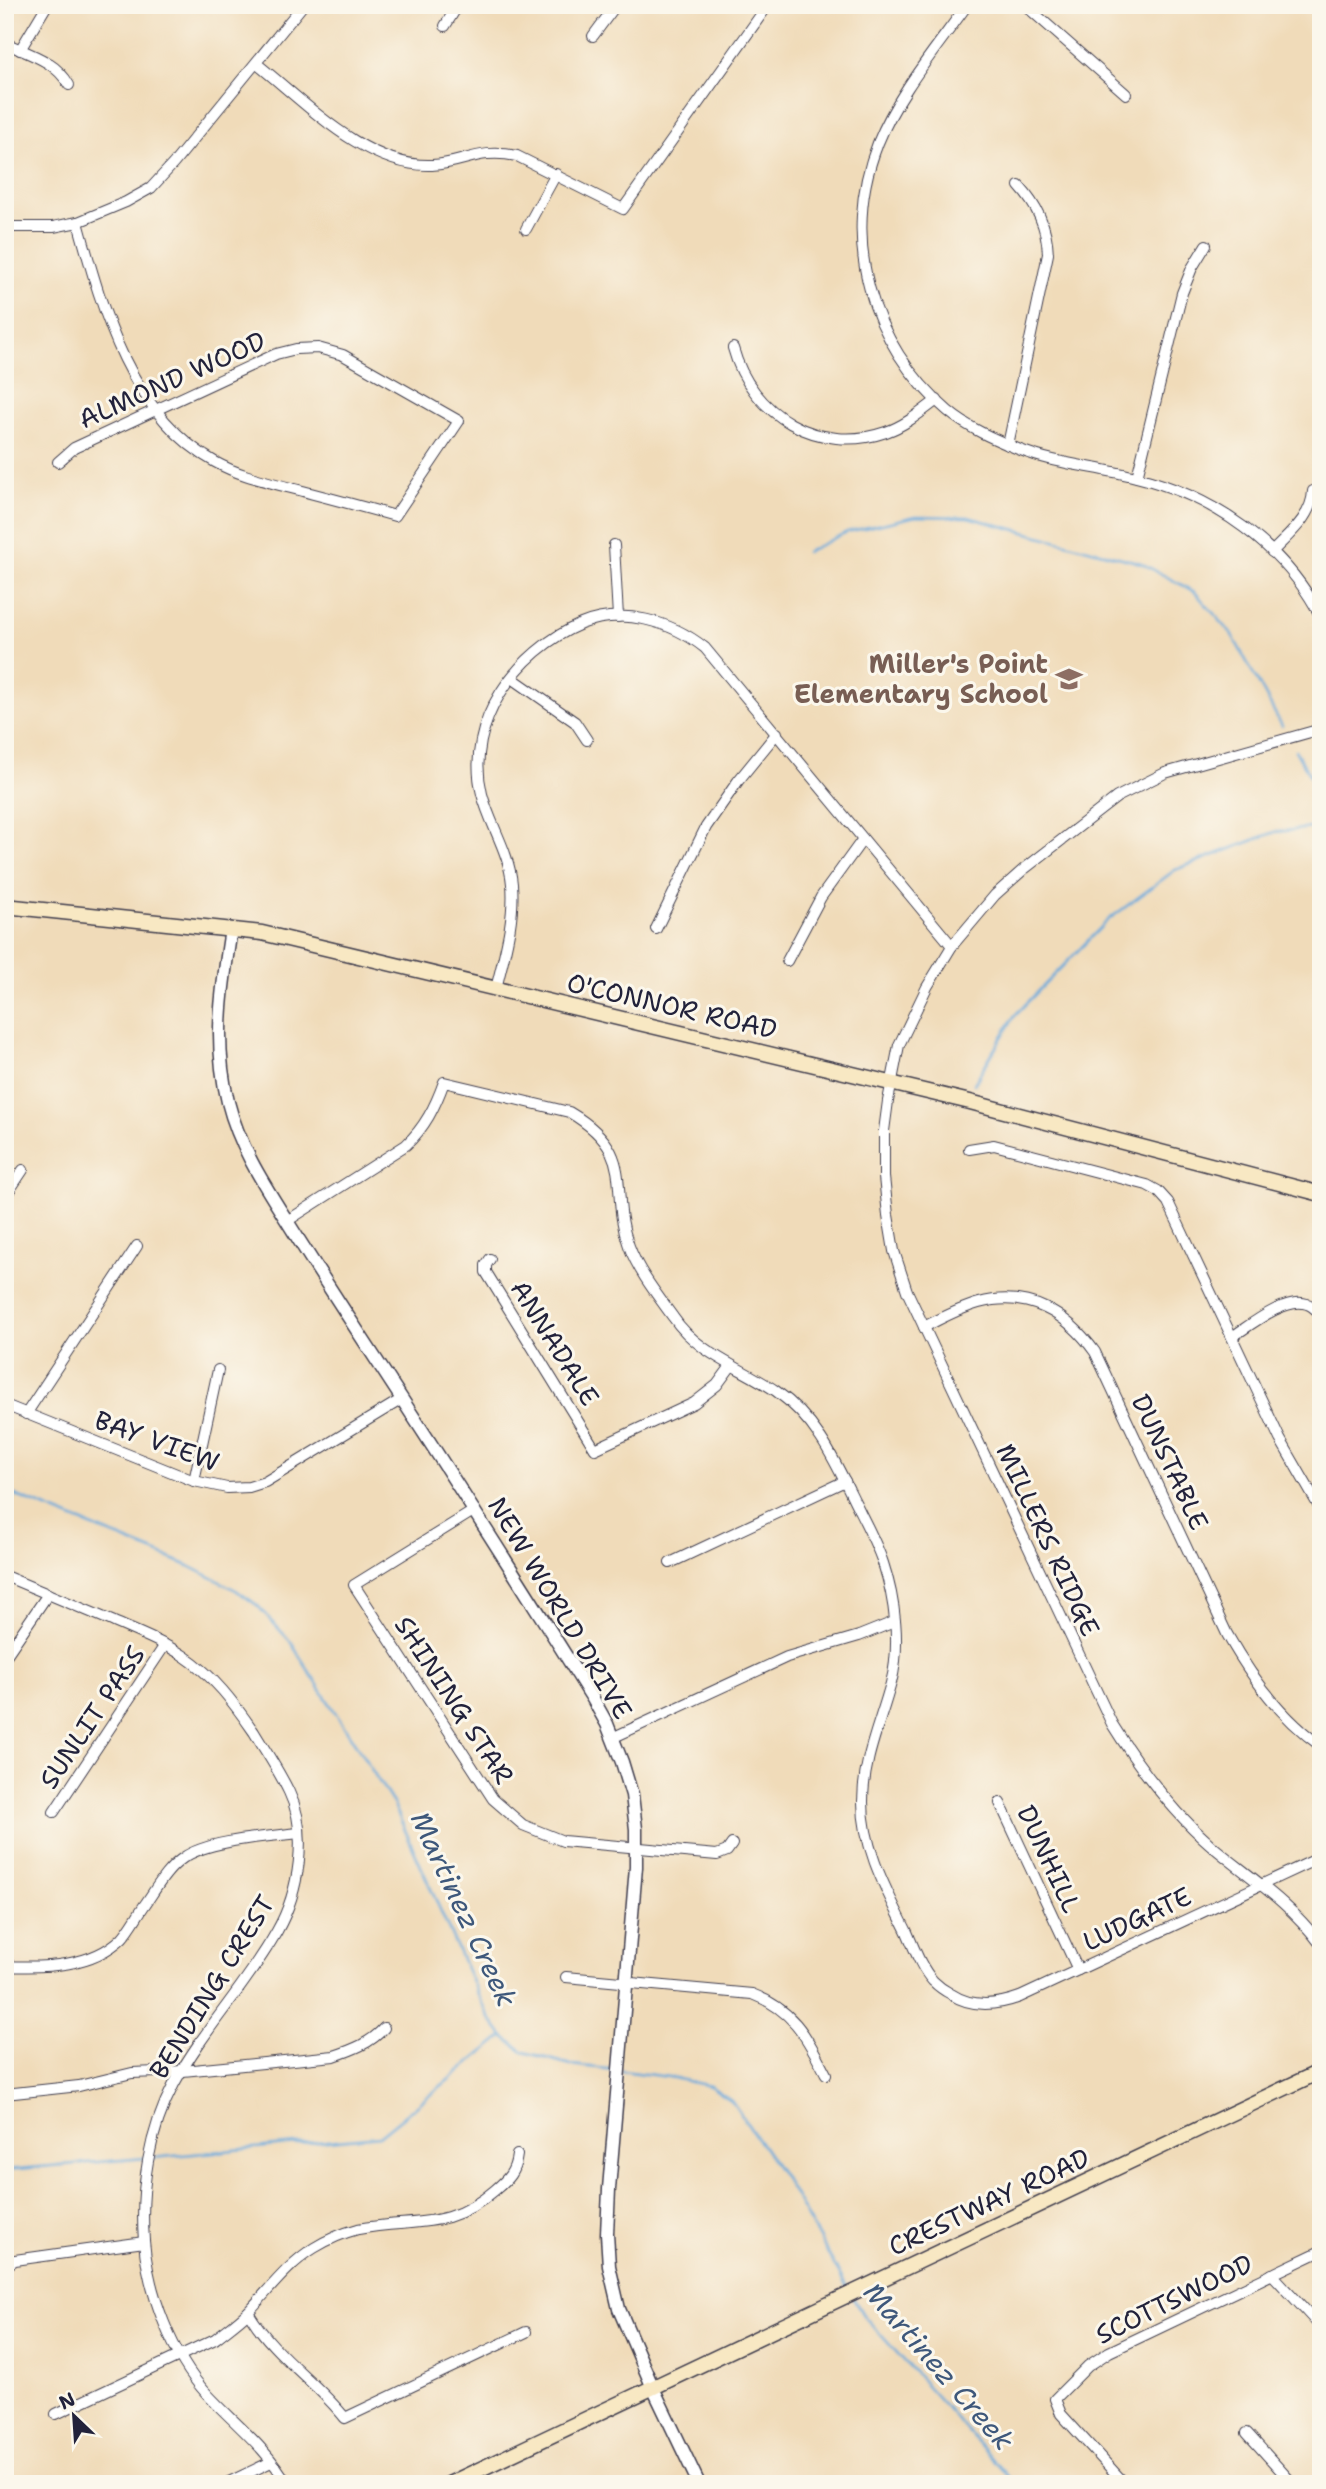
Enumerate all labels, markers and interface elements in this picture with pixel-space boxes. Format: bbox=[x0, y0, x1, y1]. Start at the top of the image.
street label: ALMOND WOOD bbox=[73, 323, 271, 436]
place label: Miller's Point Elementary School bbox=[794, 646, 1048, 711]
school or university icon: Miller's Point Elementary School bbox=[1054, 664, 1084, 694]
street label: O'CONNOR ROAD bbox=[564, 964, 781, 1047]
street label: ANNADALE bbox=[503, 1273, 608, 1412]
street label: DUNSTABLE bbox=[1124, 1388, 1217, 1535]
street label: BAY VIEW bbox=[90, 1402, 224, 1479]
street label: MILLERS RIDGE bbox=[989, 1438, 1108, 1642]
street label: NEW WORLD DRIVE bbox=[480, 1490, 641, 1725]
street label: SHINING STAR bbox=[387, 1609, 522, 1791]
street label: SUNLIT PASS bbox=[31, 1638, 152, 1795]
street label: DUNHILL bbox=[1009, 1799, 1090, 1918]
water label: Martinez Creek bbox=[402, 1805, 526, 2013]
street label: LUDGATE bbox=[1077, 1878, 1197, 1959]
street label: BENDING CREST bbox=[141, 1888, 282, 2085]
street label: CRESTWAY ROAD bbox=[883, 2140, 1095, 2264]
street label: SCOTTSWOOD bbox=[1089, 2245, 1258, 2352]
water label: Martinez Creek bbox=[855, 2274, 1023, 2458]
north arrow bbox=[38, 2380, 108, 2450]
text: N bbox=[55, 2387, 79, 2416]

